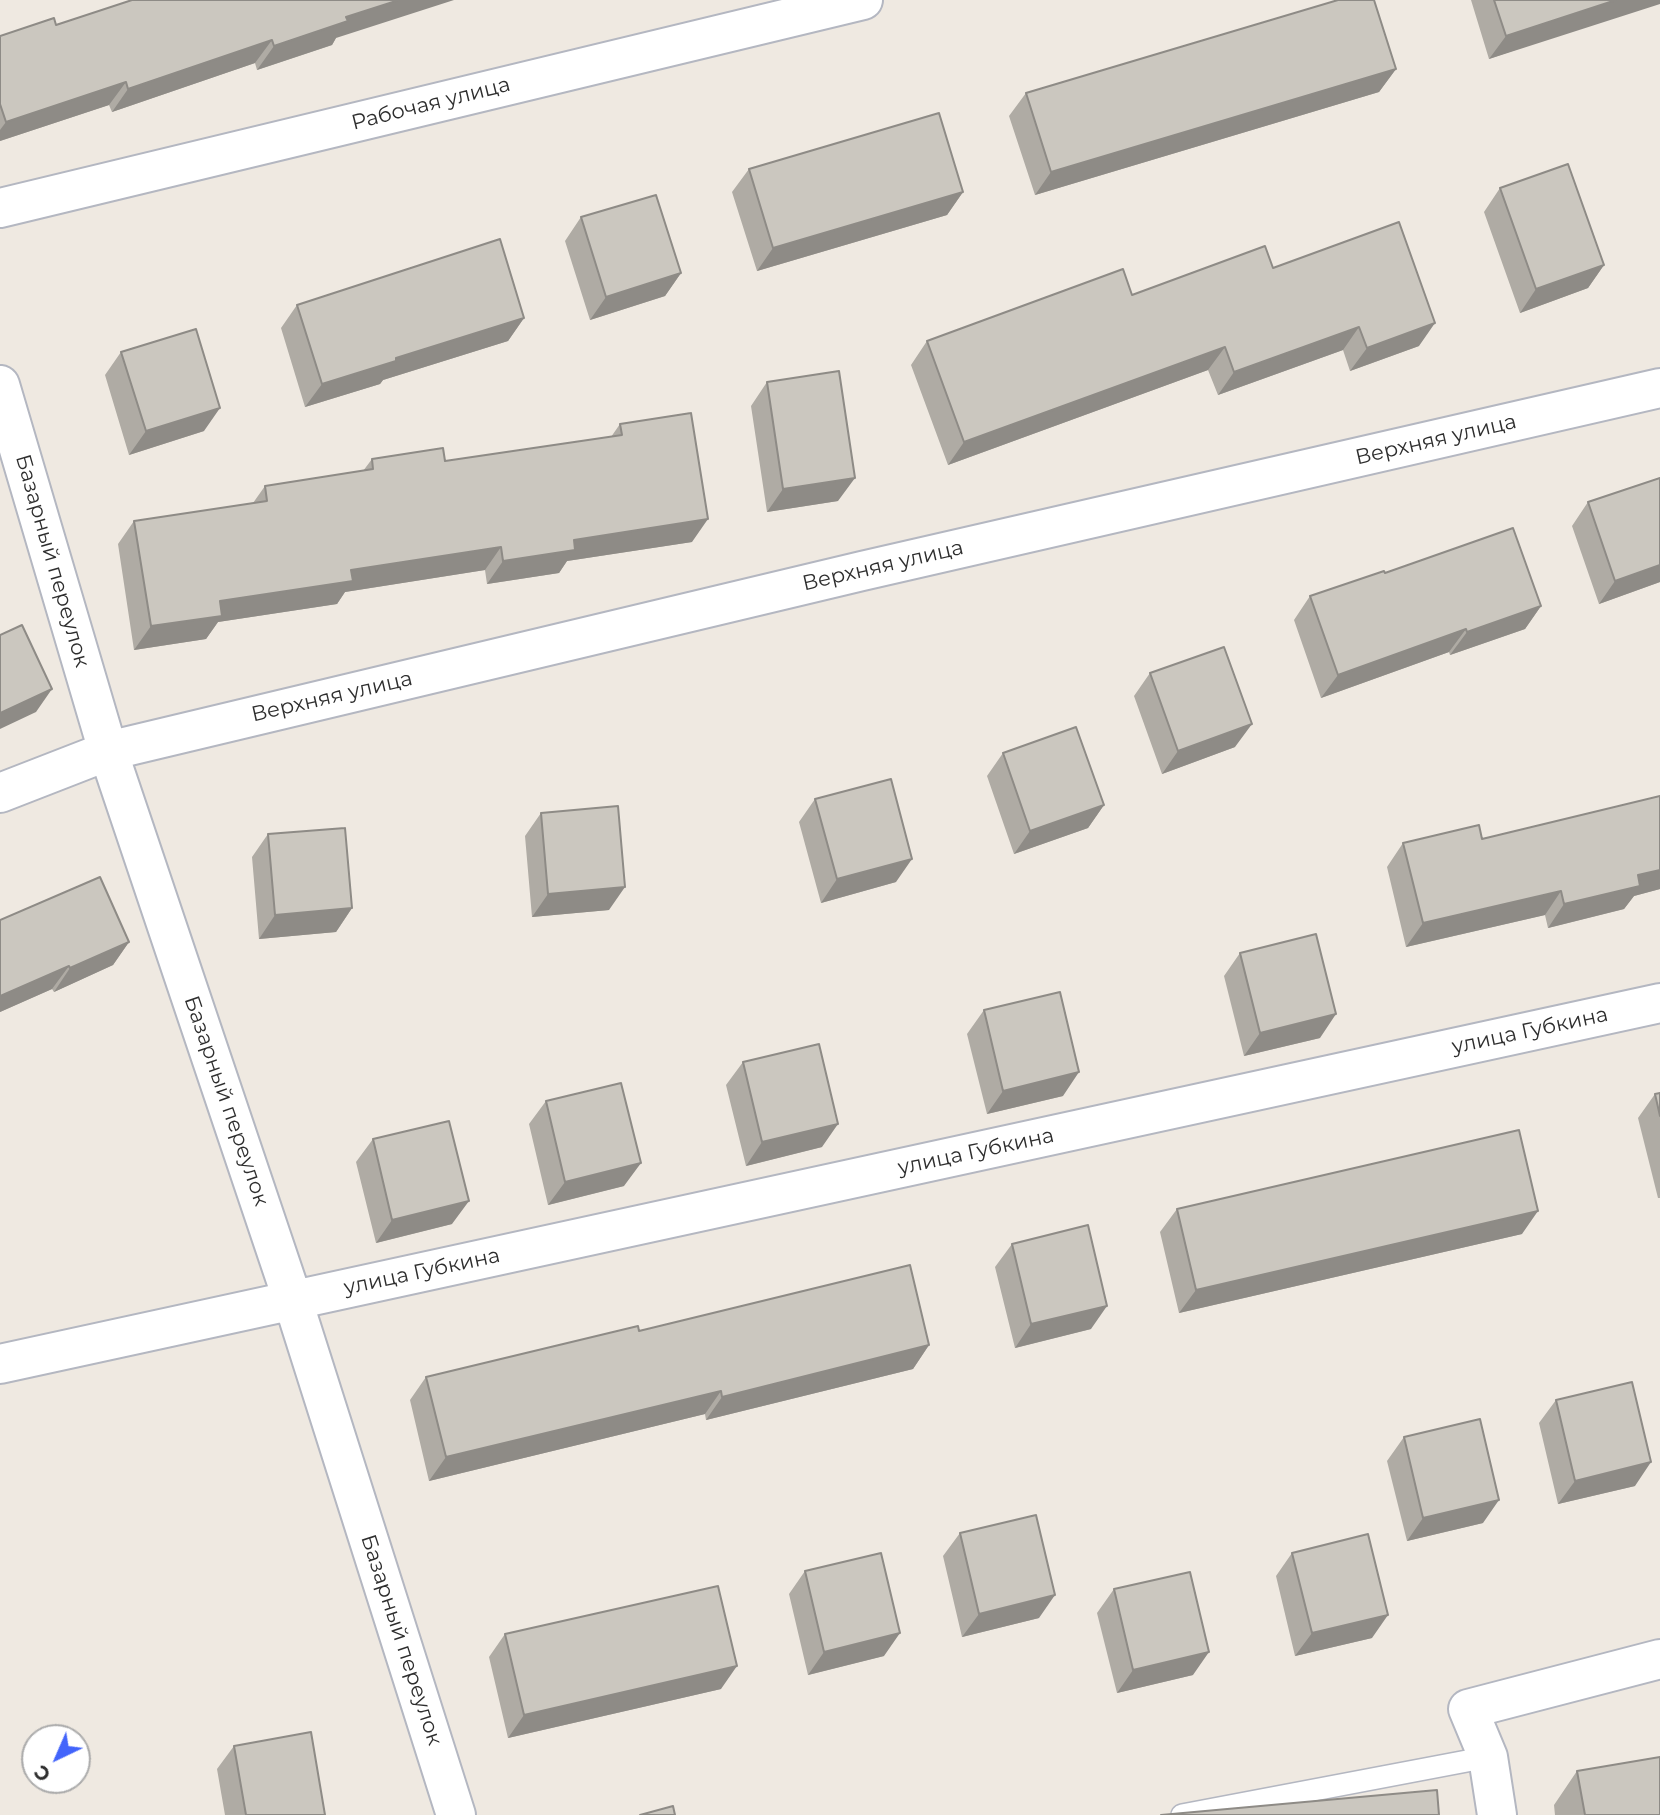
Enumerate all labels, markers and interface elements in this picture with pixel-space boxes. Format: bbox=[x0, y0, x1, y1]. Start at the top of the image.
street label: Рабочая улица bbox=[349, 72, 513, 136]
street label: Верхняя улица bbox=[1353, 409, 1519, 471]
street label: Базарный переулок bbox=[10, 452, 94, 670]
street label: Верхняя улица bbox=[800, 535, 966, 597]
street label: Верхняя улица bbox=[249, 666, 415, 728]
street label: Базарный переулок bbox=[178, 993, 274, 1209]
street label: улица Губкина bbox=[1450, 1002, 1610, 1060]
street label: улица Губкина bbox=[896, 1123, 1056, 1181]
street label: улица Губкина bbox=[342, 1243, 502, 1301]
street label: Базарный переулок bbox=[355, 1531, 447, 1749]
north arrow bbox=[21, 1724, 91, 1794]
text: С bbox=[30, 1760, 55, 1786]

